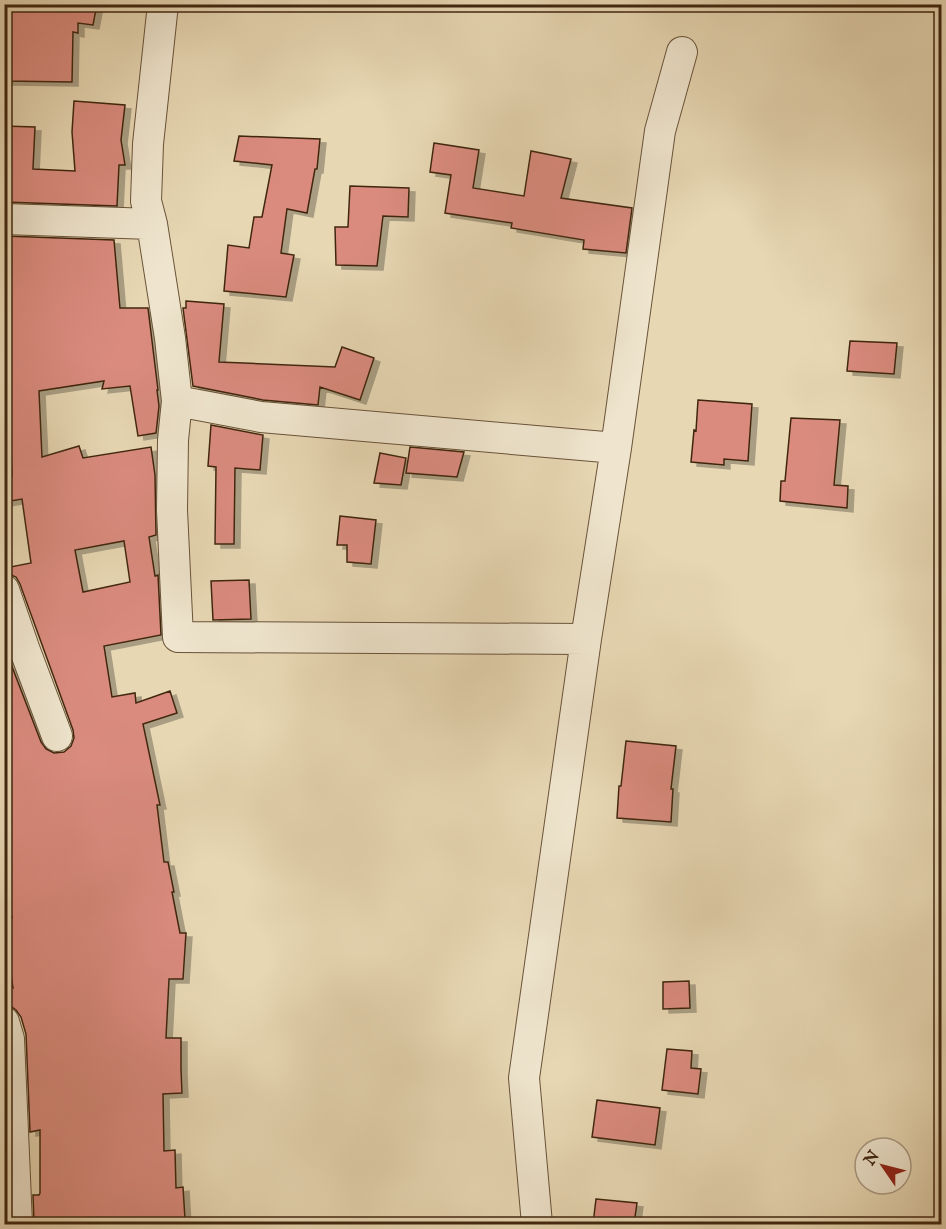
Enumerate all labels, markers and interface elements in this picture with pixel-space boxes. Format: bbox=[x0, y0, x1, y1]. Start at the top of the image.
north arrow bbox=[853, 1136, 913, 1196]
text: N bbox=[860, 1147, 885, 1171]

